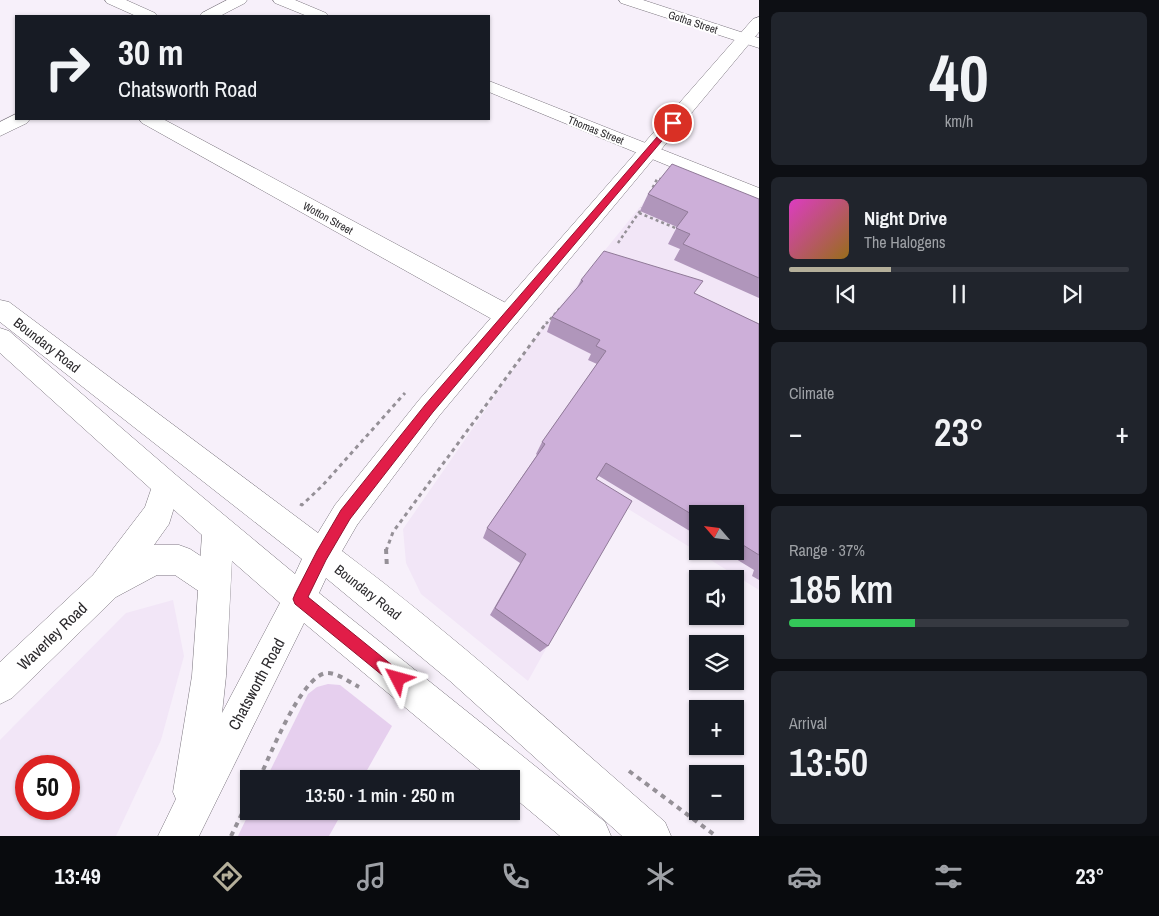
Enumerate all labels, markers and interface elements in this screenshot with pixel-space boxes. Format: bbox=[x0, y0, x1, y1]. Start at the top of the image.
street label: Gotha Street bbox=[667, 7, 720, 37]
text: 30 m bbox=[118, 29, 183, 76]
text: 40 bbox=[929, 34, 989, 121]
icon: right bbox=[35, 35, 100, 100]
text: Chatsworth Road bbox=[118, 74, 257, 104]
pin bbox=[652, 102, 694, 144]
icon: arrive bbox=[659, 109, 687, 137]
text: km/h bbox=[945, 110, 973, 132]
street label: Thomas Street bbox=[566, 112, 626, 148]
street label: Wotton Street bbox=[301, 199, 356, 238]
text: Night Drive bbox=[864, 205, 947, 231]
text: The Halogens bbox=[864, 231, 946, 253]
icon: previous bbox=[832, 280, 860, 308]
icon: pause bbox=[945, 280, 973, 308]
icon: next bbox=[1058, 280, 1086, 308]
street label: Boundary Road bbox=[10, 313, 84, 377]
text: Climate bbox=[789, 382, 834, 404]
text: 23° bbox=[934, 407, 984, 458]
text: − bbox=[789, 414, 802, 452]
text: + bbox=[1116, 414, 1129, 452]
north arrow bbox=[689, 505, 744, 560]
map controls bbox=[689, 505, 744, 820]
text: Range · 37% bbox=[789, 539, 865, 561]
street label: Boundary Road bbox=[331, 560, 405, 624]
text: 185 km bbox=[789, 564, 893, 615]
button: sound bbox=[689, 570, 744, 625]
street label: Waverley Road bbox=[12, 597, 92, 675]
street label: Chatsworth Road bbox=[222, 634, 290, 734]
button: layers bbox=[689, 635, 744, 690]
position arrow bbox=[371, 652, 423, 704]
button: + bbox=[689, 700, 744, 755]
text: Arrival bbox=[789, 712, 827, 734]
text: 13:50 bbox=[789, 737, 868, 788]
speed limit sign: 50 bbox=[15, 755, 80, 820]
button: − bbox=[689, 765, 744, 820]
text: 13:50 · 1 min · 250 m bbox=[305, 782, 455, 808]
icon: directions bbox=[210, 859, 245, 894]
icon: music bbox=[354, 859, 389, 894]
icon: phone bbox=[498, 859, 533, 894]
icon: climate bbox=[643, 859, 678, 894]
icon: car bbox=[787, 859, 822, 894]
icon: filters bbox=[931, 859, 966, 894]
text: 13:49 bbox=[55, 861, 101, 891]
text: 23° bbox=[1075, 861, 1104, 891]

